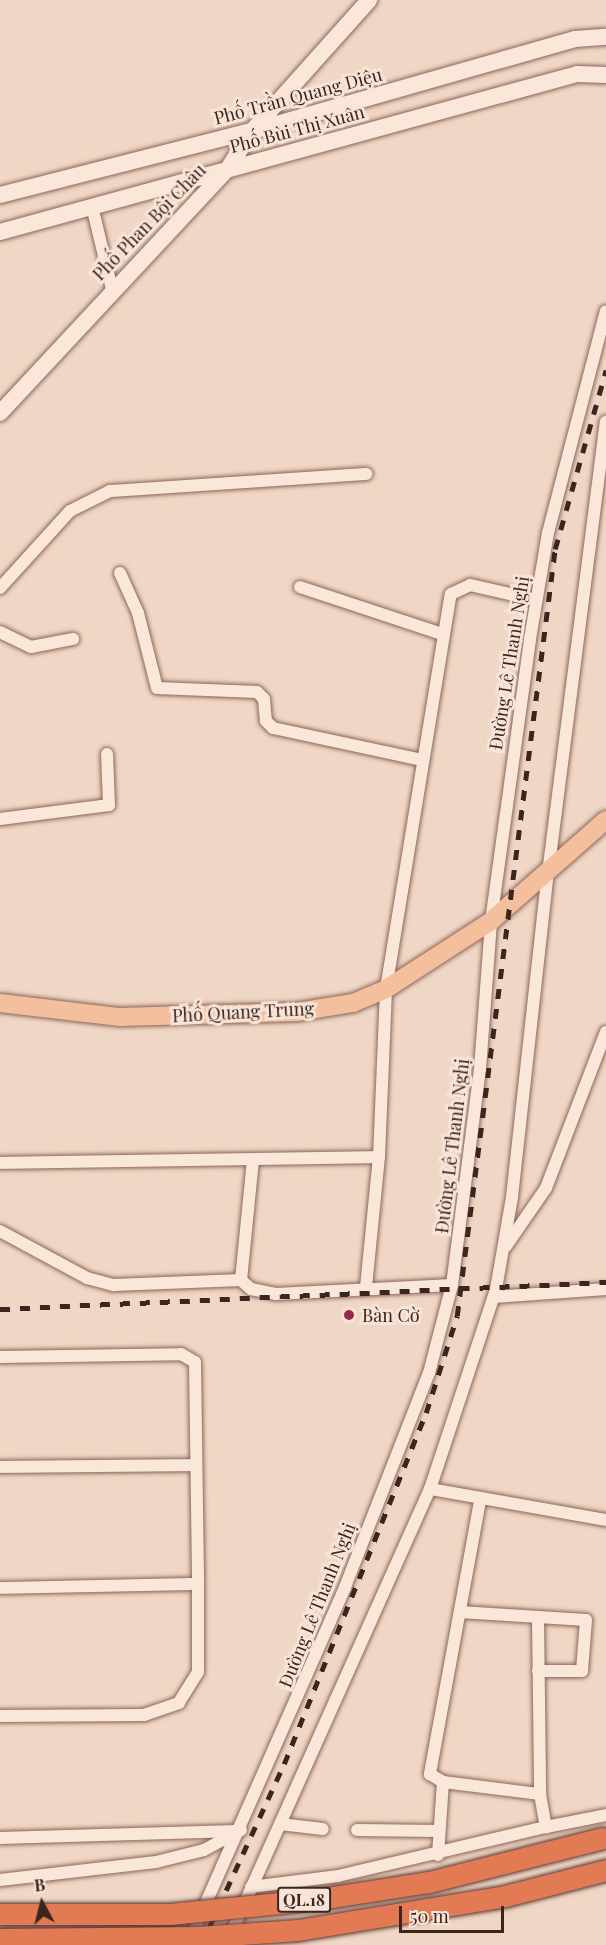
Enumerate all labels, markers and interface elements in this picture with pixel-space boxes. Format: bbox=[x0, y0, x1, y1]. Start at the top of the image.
street label: Phố Trần Quang Diệu bbox=[211, 63, 385, 129]
street label: Phố Bùi Thị Xuân bbox=[227, 101, 367, 157]
street label: Phố Phan Bội Châu bbox=[88, 159, 210, 285]
street label: Đường Lê Thanh Nghị bbox=[485, 574, 533, 752]
street label: Phố Quang Trung bbox=[171, 997, 315, 1027]
street label: Đường Lê Thanh Nghị bbox=[431, 1057, 473, 1235]
place label: Bàn Cờ bbox=[362, 1304, 420, 1326]
marker: Bàn Cờ bbox=[340, 1306, 358, 1324]
street label: Đường Lê Thanh Nghị bbox=[274, 1519, 360, 1691]
north arrow bbox=[12, 1873, 72, 1933]
text: B bbox=[33, 1874, 46, 1896]
road number: QL.18 bbox=[277, 1887, 331, 1913]
scale bar bbox=[402, 1894, 507, 1932]
text: 50 m bbox=[410, 1904, 449, 1928]

